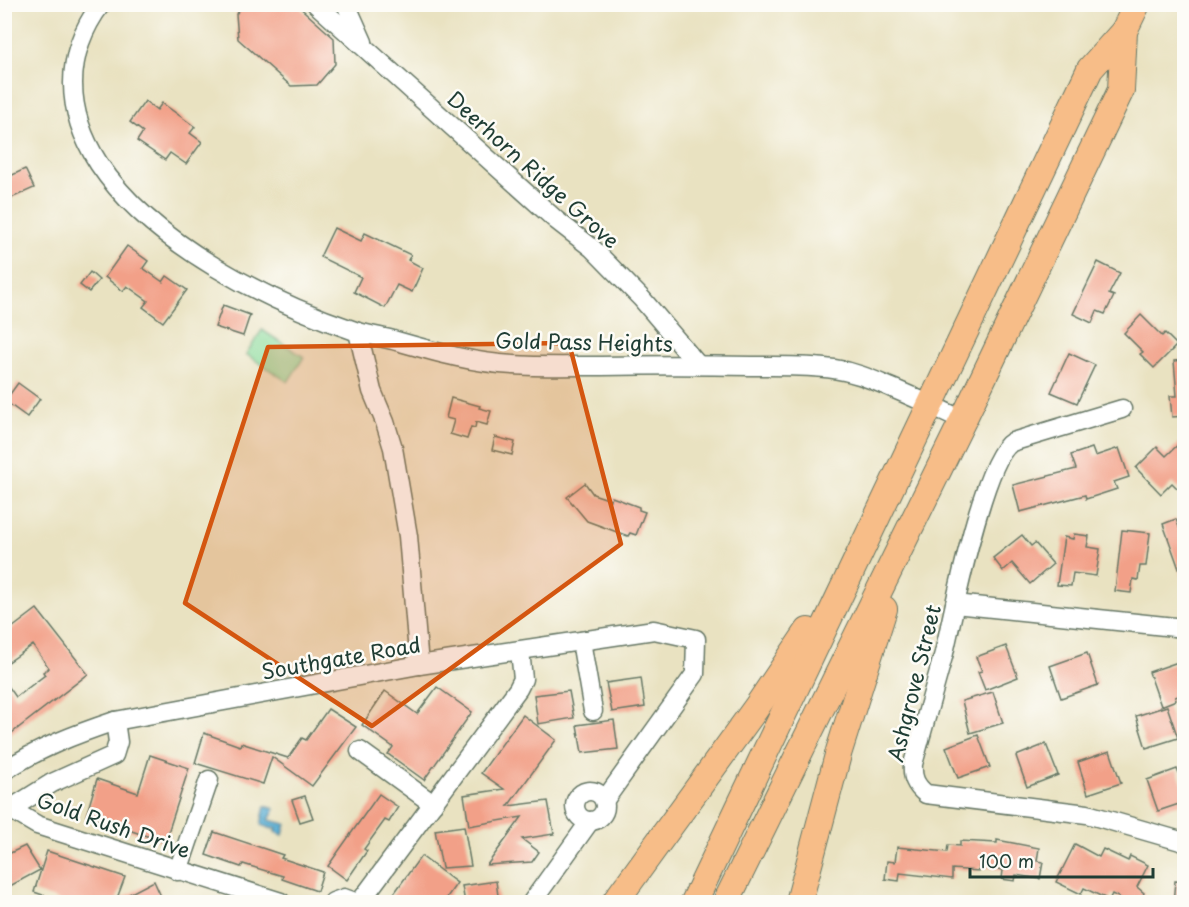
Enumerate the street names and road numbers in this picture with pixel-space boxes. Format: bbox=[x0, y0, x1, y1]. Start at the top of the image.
street label: Deerhorn Ridge Grove bbox=[441, 83, 627, 255]
street label: Gold Pass Heights bbox=[495, 323, 673, 359]
street label: Ashgrove Street bbox=[878, 601, 948, 765]
street label: Southgate Road bbox=[259, 627, 423, 687]
street label: Gold Rush Drive bbox=[33, 783, 195, 865]

